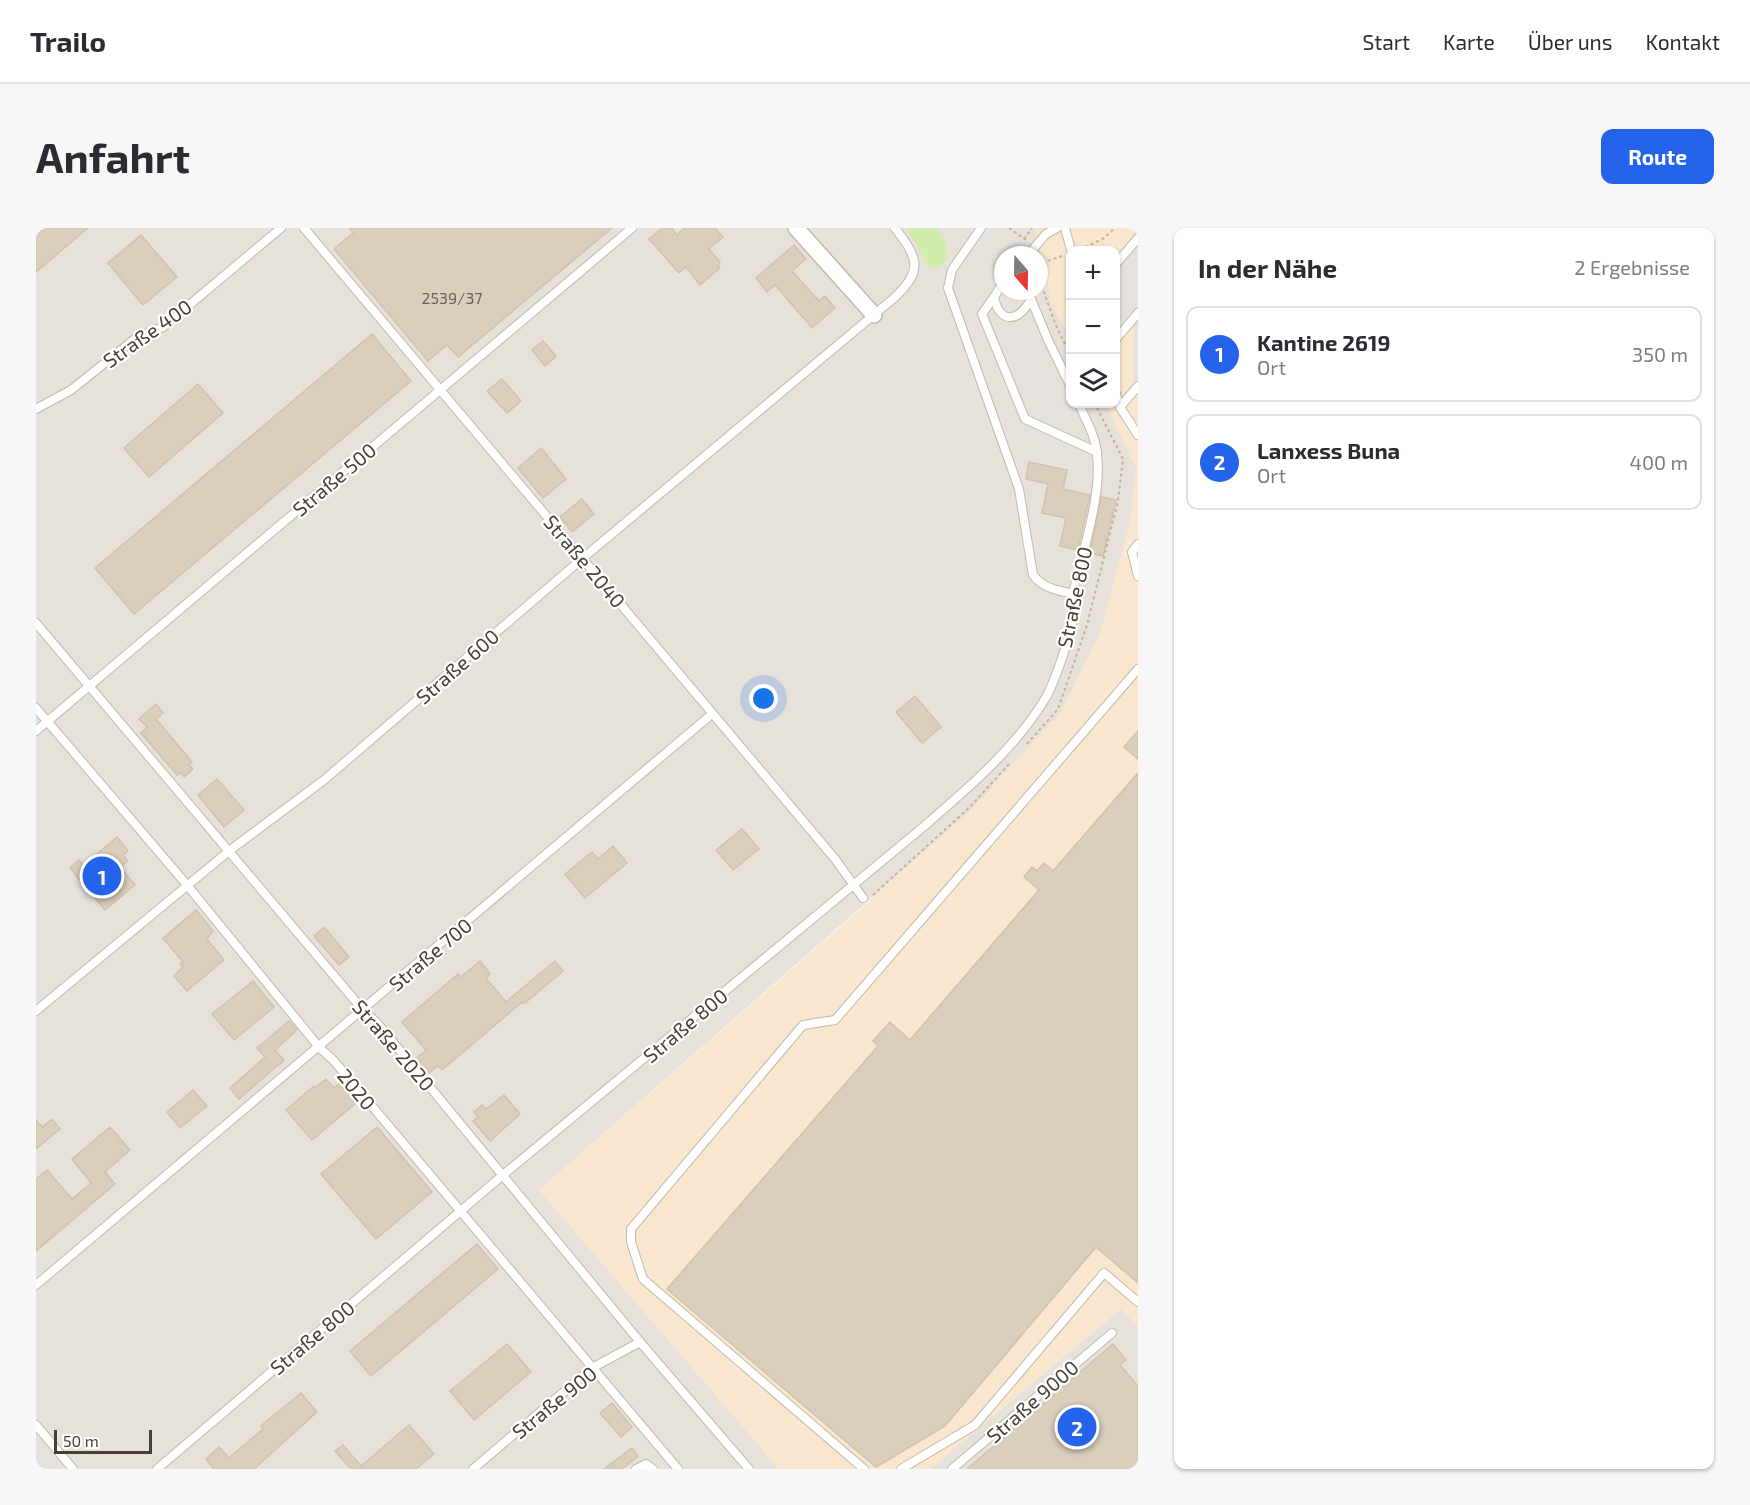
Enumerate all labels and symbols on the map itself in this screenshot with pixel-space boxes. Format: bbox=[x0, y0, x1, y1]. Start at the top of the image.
north arrow bbox=[994, 246, 1048, 300]
house number: 2539/37 bbox=[422, 288, 482, 307]
street label: Straße 400 bbox=[98, 294, 196, 372]
street label: Straße 500 bbox=[287, 437, 381, 521]
street label: Straße 2040 bbox=[539, 510, 631, 612]
street label: Straße 800 bbox=[1052, 544, 1096, 650]
street label: Straße 600 bbox=[411, 623, 503, 709]
your location bbox=[749, 684, 778, 713]
pin: 1 bbox=[82, 854, 122, 898]
street label: Straße 700 bbox=[384, 912, 476, 996]
street label: Straße 800 bbox=[638, 983, 732, 1067]
street label: Straße 2020 bbox=[348, 994, 440, 1096]
street label: 2020 bbox=[333, 1063, 381, 1115]
street label: Straße 800 bbox=[265, 1295, 359, 1379]
street label: Straße 9000 bbox=[981, 1355, 1083, 1447]
street label: Straße 900 bbox=[507, 1361, 601, 1443]
pin: 2 bbox=[1058, 1404, 1096, 1450]
scale bar bbox=[54, 1427, 152, 1454]

